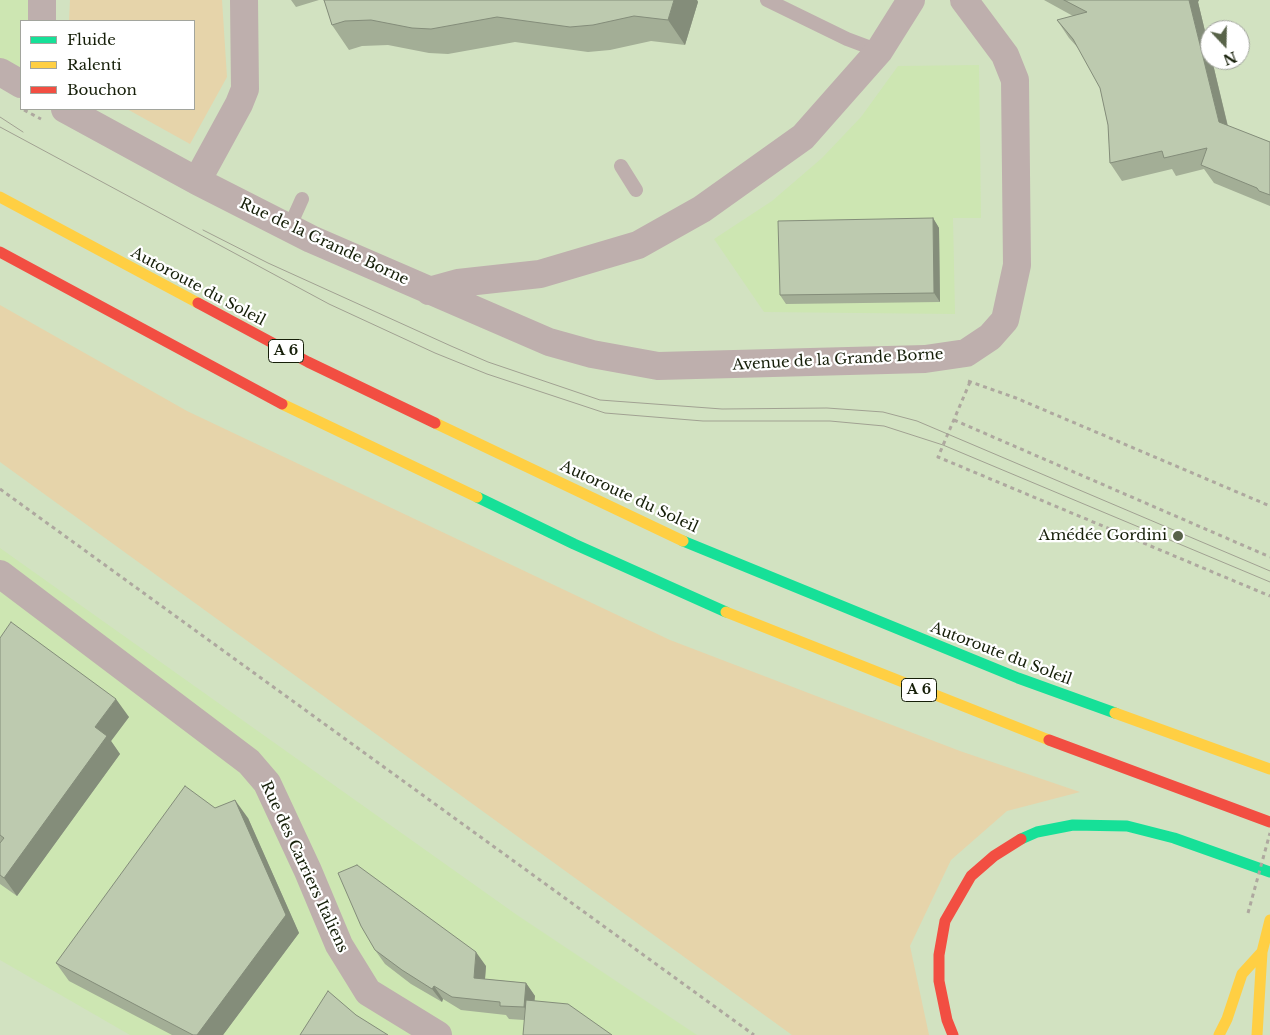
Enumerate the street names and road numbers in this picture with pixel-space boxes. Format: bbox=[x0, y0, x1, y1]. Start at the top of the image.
street label: Rue de la Grande Borne bbox=[237, 195, 411, 289]
street label: Autoroute du Soleil bbox=[128, 244, 268, 330]
road number: A 6 bbox=[268, 340, 304, 362]
street label: Avenue de la Grande Borne bbox=[732, 345, 944, 375]
street label: Autoroute du Soleil bbox=[557, 457, 701, 537]
street label: Autoroute du Soleil bbox=[928, 619, 1074, 689]
road number: A 6 bbox=[902, 678, 936, 702]
street label: Rue des Carriers Italiens bbox=[256, 778, 352, 956]

